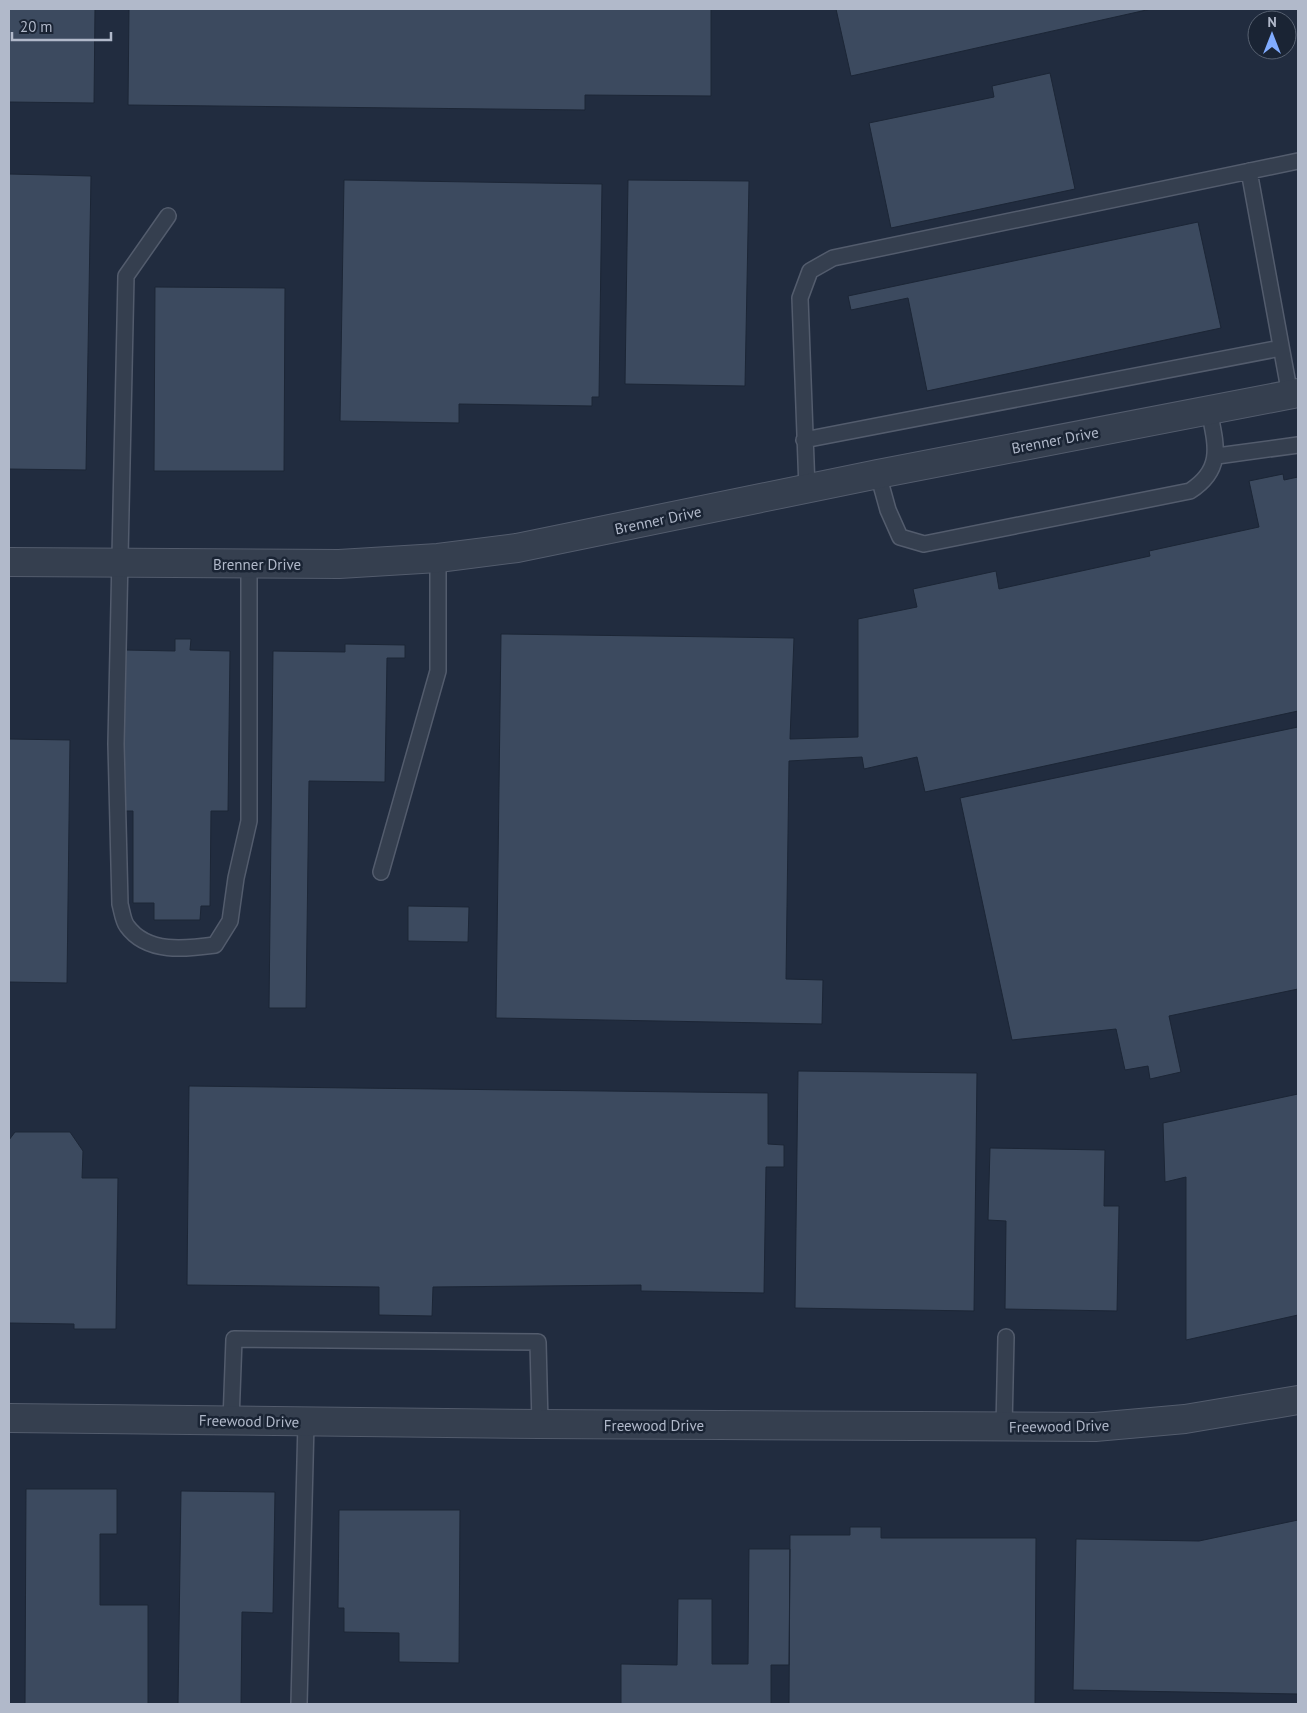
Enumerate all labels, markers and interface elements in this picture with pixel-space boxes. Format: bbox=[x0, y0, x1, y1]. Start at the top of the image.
scale bar bbox=[12, 10, 111, 42]
north arrow bbox=[1247, 10, 1297, 60]
text: N bbox=[1267, 13, 1277, 31]
text: 20 m bbox=[20, 17, 53, 36]
street label: Brenner Drive bbox=[1010, 422, 1100, 458]
street label: Brenner Drive bbox=[613, 502, 703, 538]
street label: Brenner Drive bbox=[213, 555, 301, 574]
street label: Freewood Drive bbox=[199, 1411, 299, 1431]
street label: Freewood Drive bbox=[604, 1416, 704, 1435]
street label: Freewood Drive bbox=[1009, 1416, 1109, 1436]

